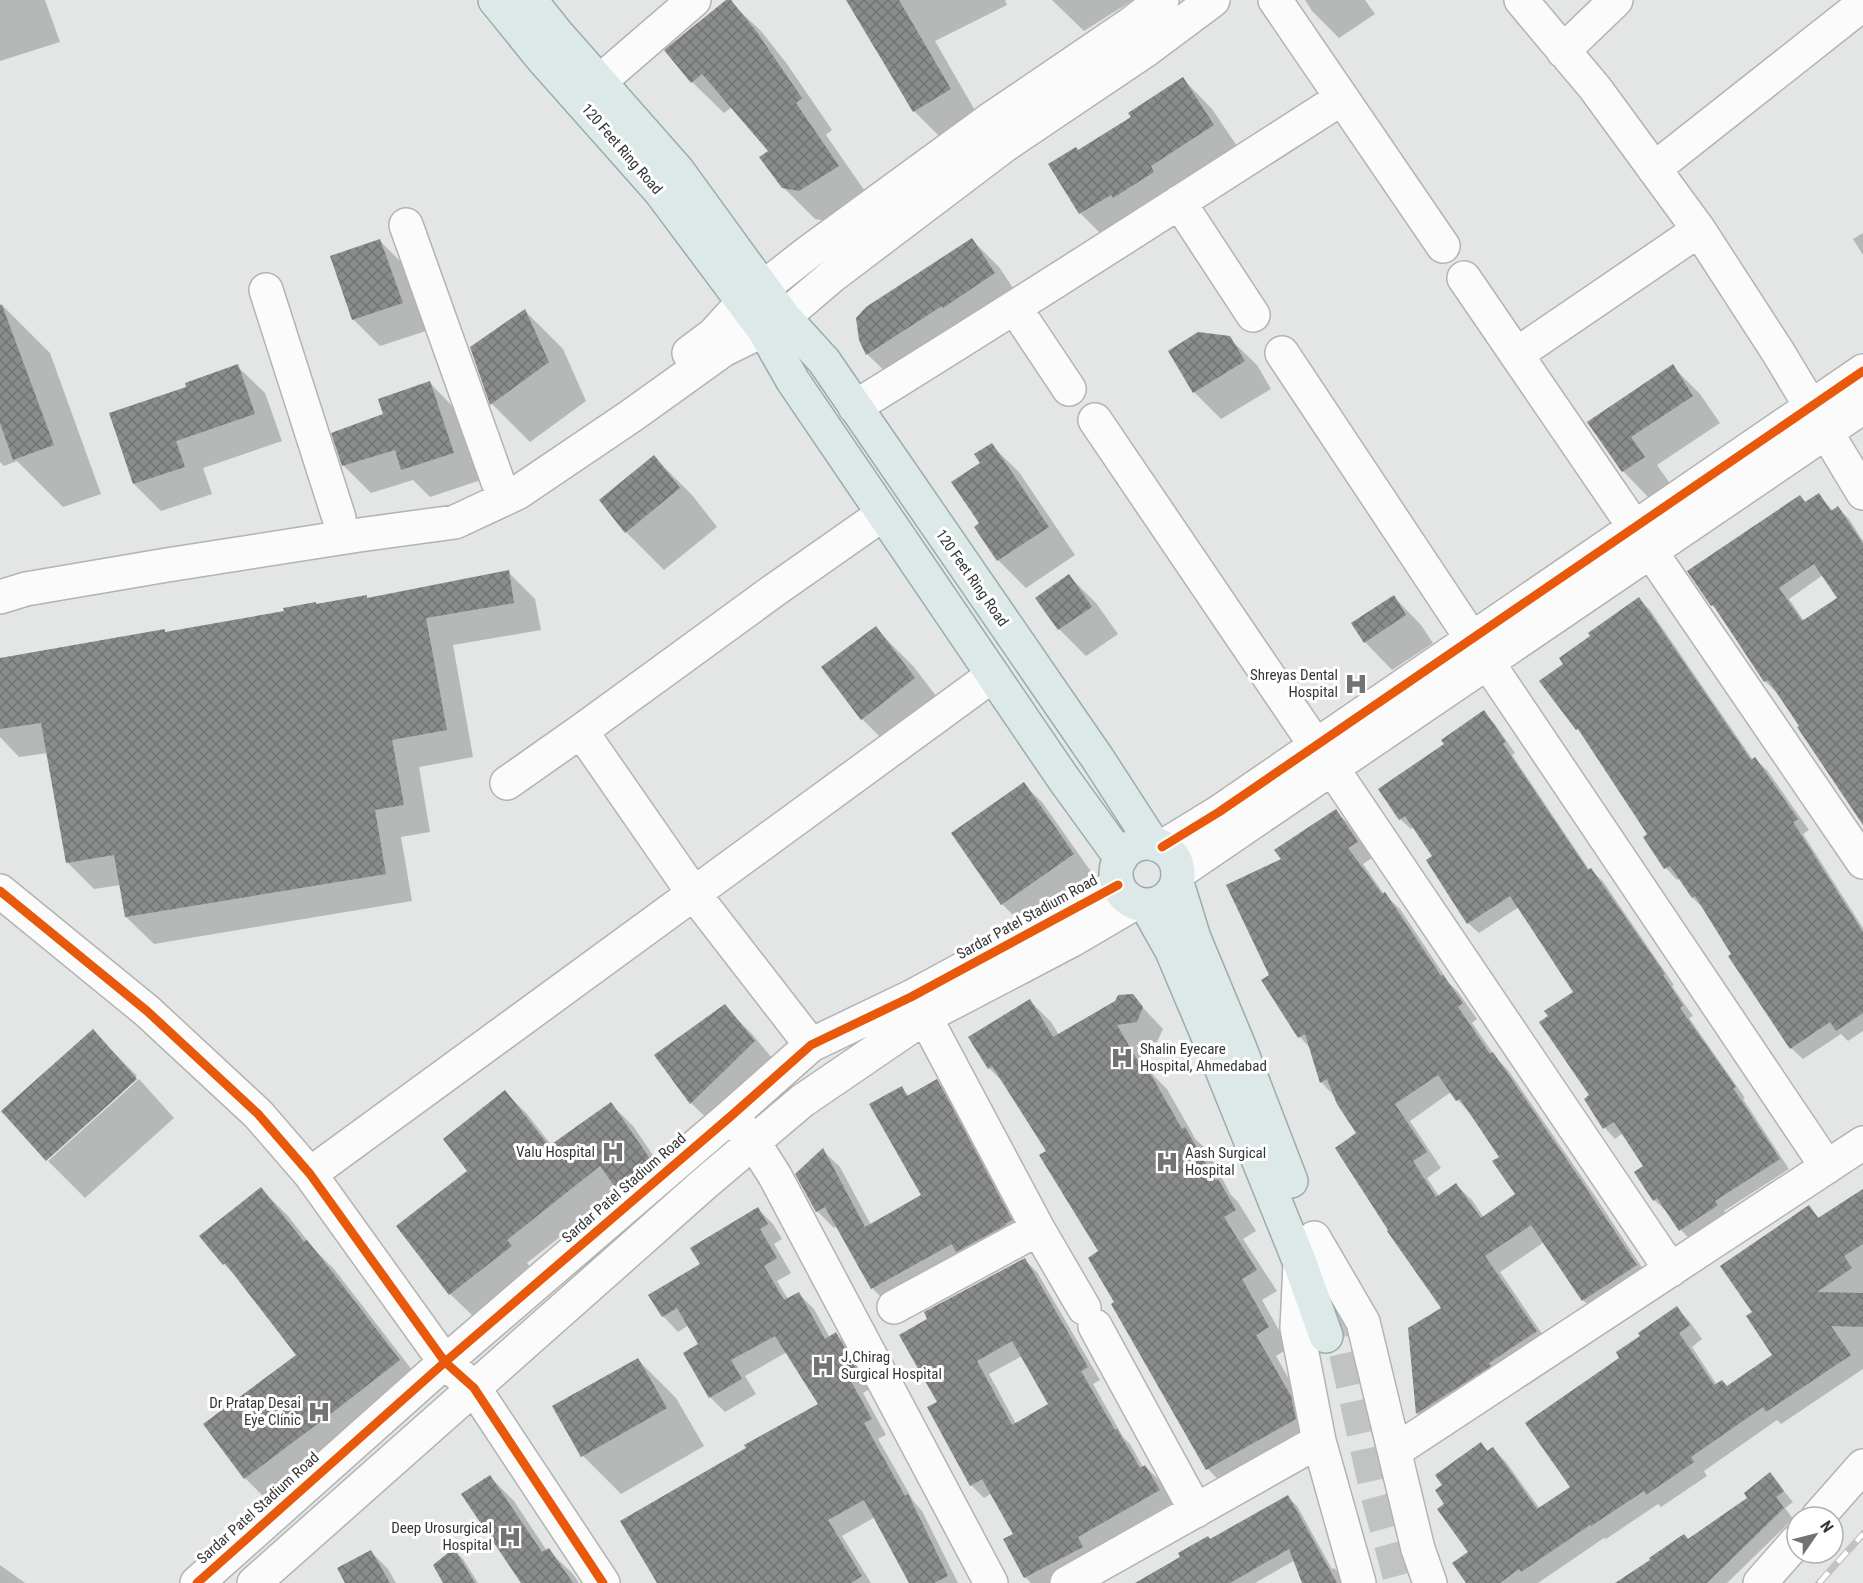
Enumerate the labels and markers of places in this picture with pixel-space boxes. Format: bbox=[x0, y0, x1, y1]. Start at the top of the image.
place label: Shreyas Dental Hospital bbox=[1250, 666, 1338, 701]
hospital icon: Shreyas Dental Hospital bbox=[1343, 671, 1369, 697]
place label: Shalin Eyecare Hospital, Ahmedabad bbox=[1140, 1040, 1267, 1075]
hospital icon: Shalin Eyecare Hospital, Ahmedabad bbox=[1109, 1045, 1135, 1071]
hospital icon: Valu Hospital bbox=[600, 1139, 626, 1165]
place label: Valu Hospital bbox=[516, 1143, 595, 1161]
place label: Aash Surgical Hospital bbox=[1185, 1144, 1266, 1179]
hospital icon: Aash Surgical Hospital bbox=[1154, 1149, 1180, 1175]
place label: J.Chirag Surgical Hospital bbox=[841, 1348, 942, 1383]
hospital icon: J.Chirag Surgical Hospital bbox=[810, 1353, 836, 1379]
place label: Dr Pratap Desai Eye Clinic bbox=[209, 1394, 301, 1429]
hospital icon: Dr Pratap Desai Eye Clinic bbox=[306, 1399, 332, 1425]
place label: Deep Urosurgical Hospital bbox=[391, 1519, 492, 1554]
hospital icon: Deep Urosurgical Hospital bbox=[497, 1524, 523, 1550]

